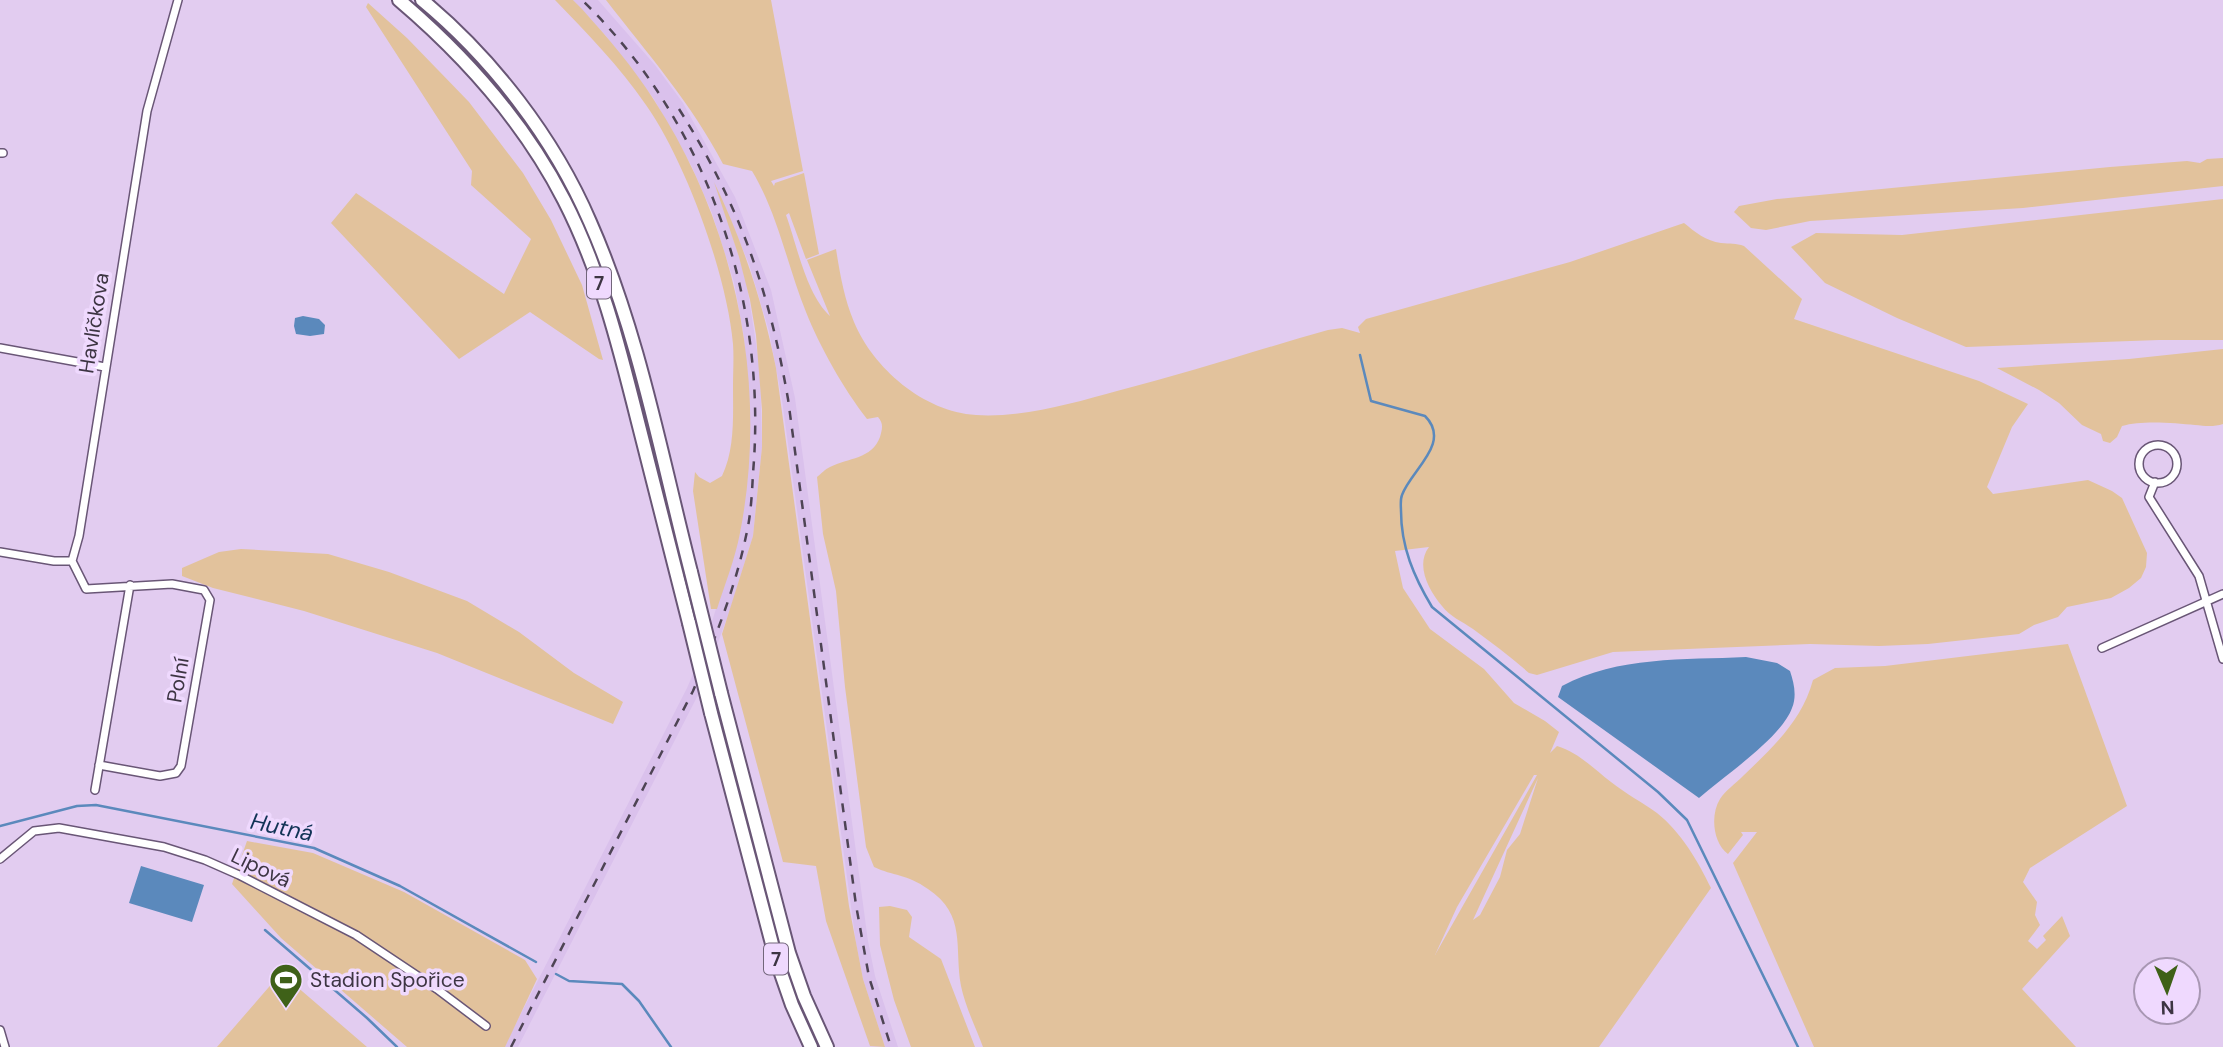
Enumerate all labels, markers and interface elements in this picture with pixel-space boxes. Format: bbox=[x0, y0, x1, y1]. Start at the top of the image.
road number: 7 bbox=[587, 268, 611, 298]
street label: Havlíčkova bbox=[72, 271, 116, 375]
street label: Polní bbox=[160, 655, 196, 705]
water label: Hutná bbox=[248, 806, 316, 848]
street label: Lipová bbox=[226, 842, 296, 894]
road number: 7 bbox=[764, 944, 788, 974]
north arrow bbox=[2132, 956, 2202, 1026]
sports icon: Stadion Spořice bbox=[267, 961, 305, 1010]
place label: Stadion Spořice bbox=[310, 966, 465, 994]
text: N bbox=[2160, 995, 2175, 1020]

